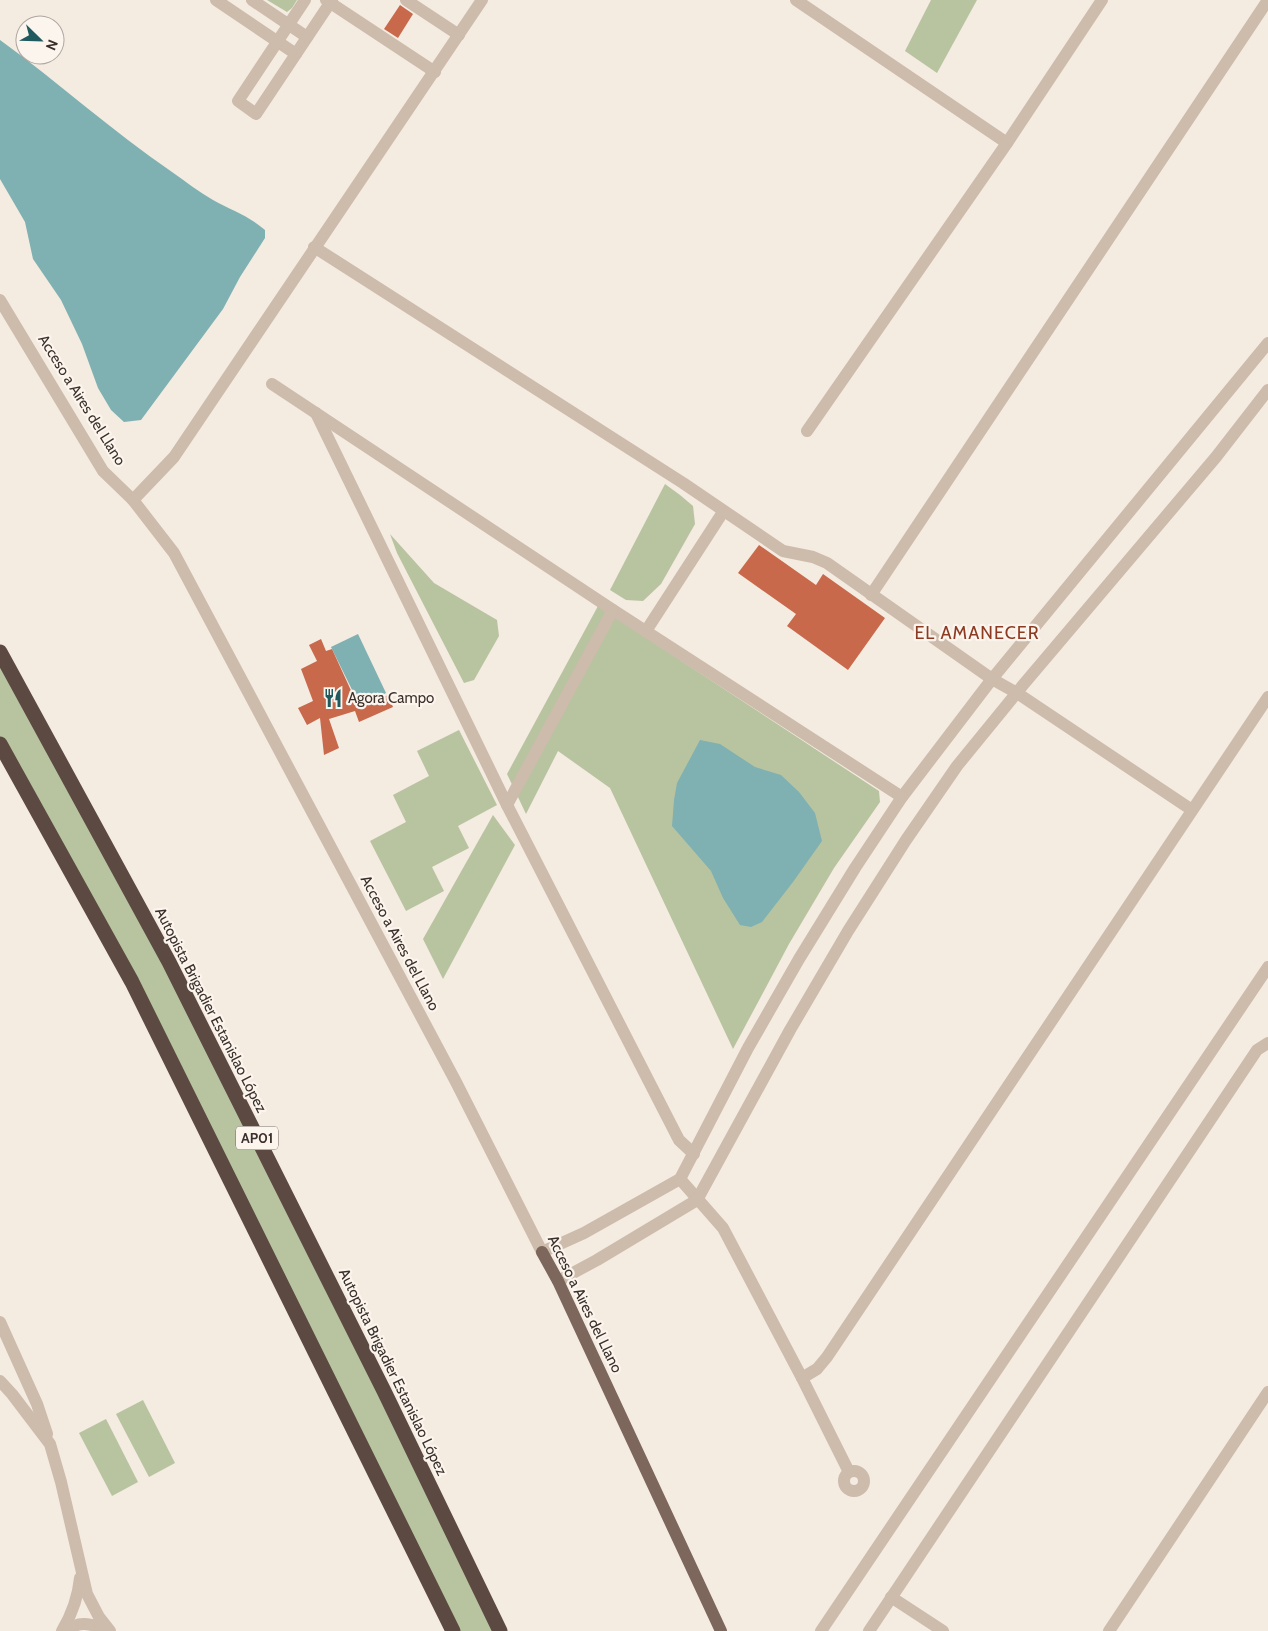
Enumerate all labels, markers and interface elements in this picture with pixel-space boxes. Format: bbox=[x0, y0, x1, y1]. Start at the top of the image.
north arrow bbox=[15, 15, 65, 65]
text: N bbox=[42, 37, 62, 53]
street label: Acceso a Aires del Llano bbox=[34, 331, 130, 469]
district label: EL AMANECER bbox=[914, 622, 1040, 644]
restaurant icon: Agora Campo bbox=[322, 687, 344, 709]
place label: Agora Campo bbox=[348, 689, 434, 707]
street label: Acceso a Aires del Llano bbox=[357, 872, 443, 1014]
street label: Autopista Brigadier Estanislao López bbox=[151, 904, 271, 1116]
road number: AP01 bbox=[236, 1126, 278, 1150]
street label: Acceso a Aires del Llano bbox=[544, 1232, 626, 1376]
street label: Autopista Brigadier Estanislao López bbox=[335, 1266, 451, 1478]

